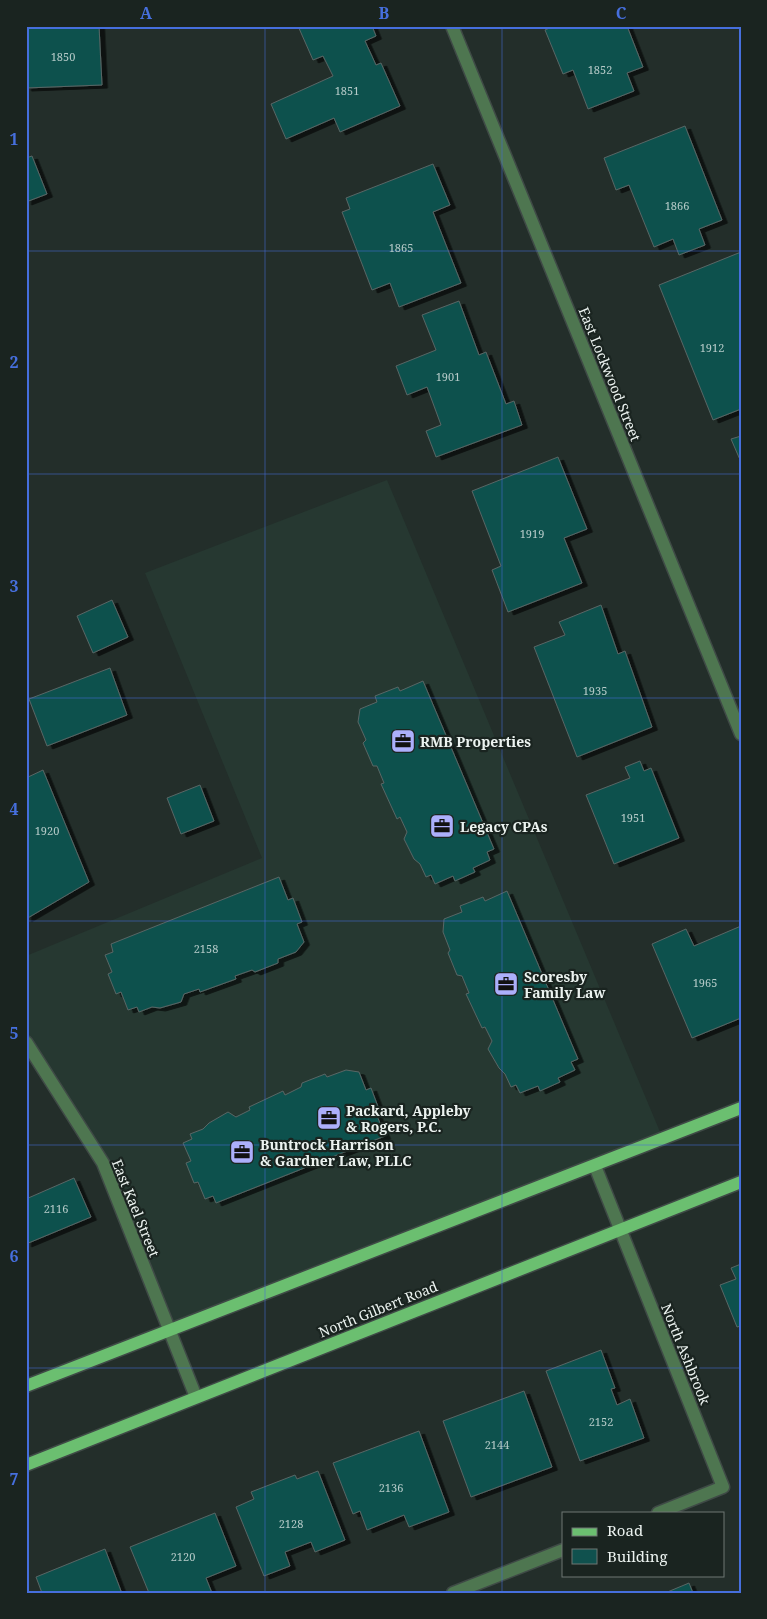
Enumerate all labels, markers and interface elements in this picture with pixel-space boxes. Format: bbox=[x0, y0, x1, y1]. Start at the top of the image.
text: A bbox=[140, 2, 153, 24]
text: B bbox=[379, 2, 390, 24]
text: C bbox=[616, 2, 627, 24]
house number: 1850 bbox=[51, 49, 75, 64]
house number: 1852 bbox=[588, 62, 612, 77]
house number: 1851 bbox=[335, 83, 359, 98]
text: 1 bbox=[9, 128, 19, 150]
house number: 1866 bbox=[665, 198, 689, 213]
house number: 1865 bbox=[389, 240, 413, 255]
street label: East Lockwood Street bbox=[574, 304, 646, 444]
house number: 1912 bbox=[700, 340, 724, 355]
text: 2 bbox=[9, 351, 19, 373]
house number: 1901 bbox=[436, 369, 460, 384]
house number: 1919 bbox=[520, 526, 544, 541]
text: 3 bbox=[9, 575, 19, 597]
house number: 1935 bbox=[583, 683, 607, 698]
office icon: RMB Properties bbox=[390, 728, 416, 754]
place label: RMB Properties bbox=[420, 732, 531, 751]
text: 4 bbox=[9, 798, 19, 820]
house number: 1951 bbox=[621, 810, 645, 825]
office icon: Legacy CPAs bbox=[429, 813, 455, 839]
place label: Legacy CPAs bbox=[460, 817, 548, 836]
house number: 1920 bbox=[35, 823, 59, 838]
house number: 2158 bbox=[194, 941, 218, 956]
place label: Scoresby Family Law bbox=[524, 967, 605, 1002]
office icon: Scoresby Family Law bbox=[493, 971, 519, 997]
house number: 1965 bbox=[693, 975, 717, 990]
text: 5 bbox=[9, 1022, 19, 1044]
place label: Packard, Appleby & Rogers, P.C. bbox=[346, 1101, 472, 1136]
office icon: Packard, Appleby & Rogers, P.C. bbox=[316, 1105, 342, 1131]
place label: Buntrock Harrison & Gardner Law, PLLC bbox=[260, 1135, 412, 1170]
office icon: Buntrock Harrison & Gardner Law, PLLC bbox=[229, 1139, 255, 1165]
street label: East Kael Street bbox=[108, 1156, 164, 1260]
house number: 2116 bbox=[44, 1201, 68, 1216]
text: 6 bbox=[9, 1245, 19, 1267]
street label: North Gilbert Road bbox=[316, 1276, 441, 1342]
street label: North Ashbrook bbox=[657, 1301, 715, 1408]
house number: 2152 bbox=[589, 1414, 613, 1429]
house number: 2144 bbox=[485, 1437, 509, 1452]
text: 7 bbox=[9, 1468, 19, 1490]
house number: 2136 bbox=[379, 1480, 403, 1495]
legend bbox=[562, 1512, 724, 1576]
house number: 2128 bbox=[279, 1516, 303, 1531]
text: Road bbox=[607, 1520, 643, 1540]
text: Building bbox=[607, 1546, 668, 1566]
house number: 2120 bbox=[171, 1549, 195, 1564]

